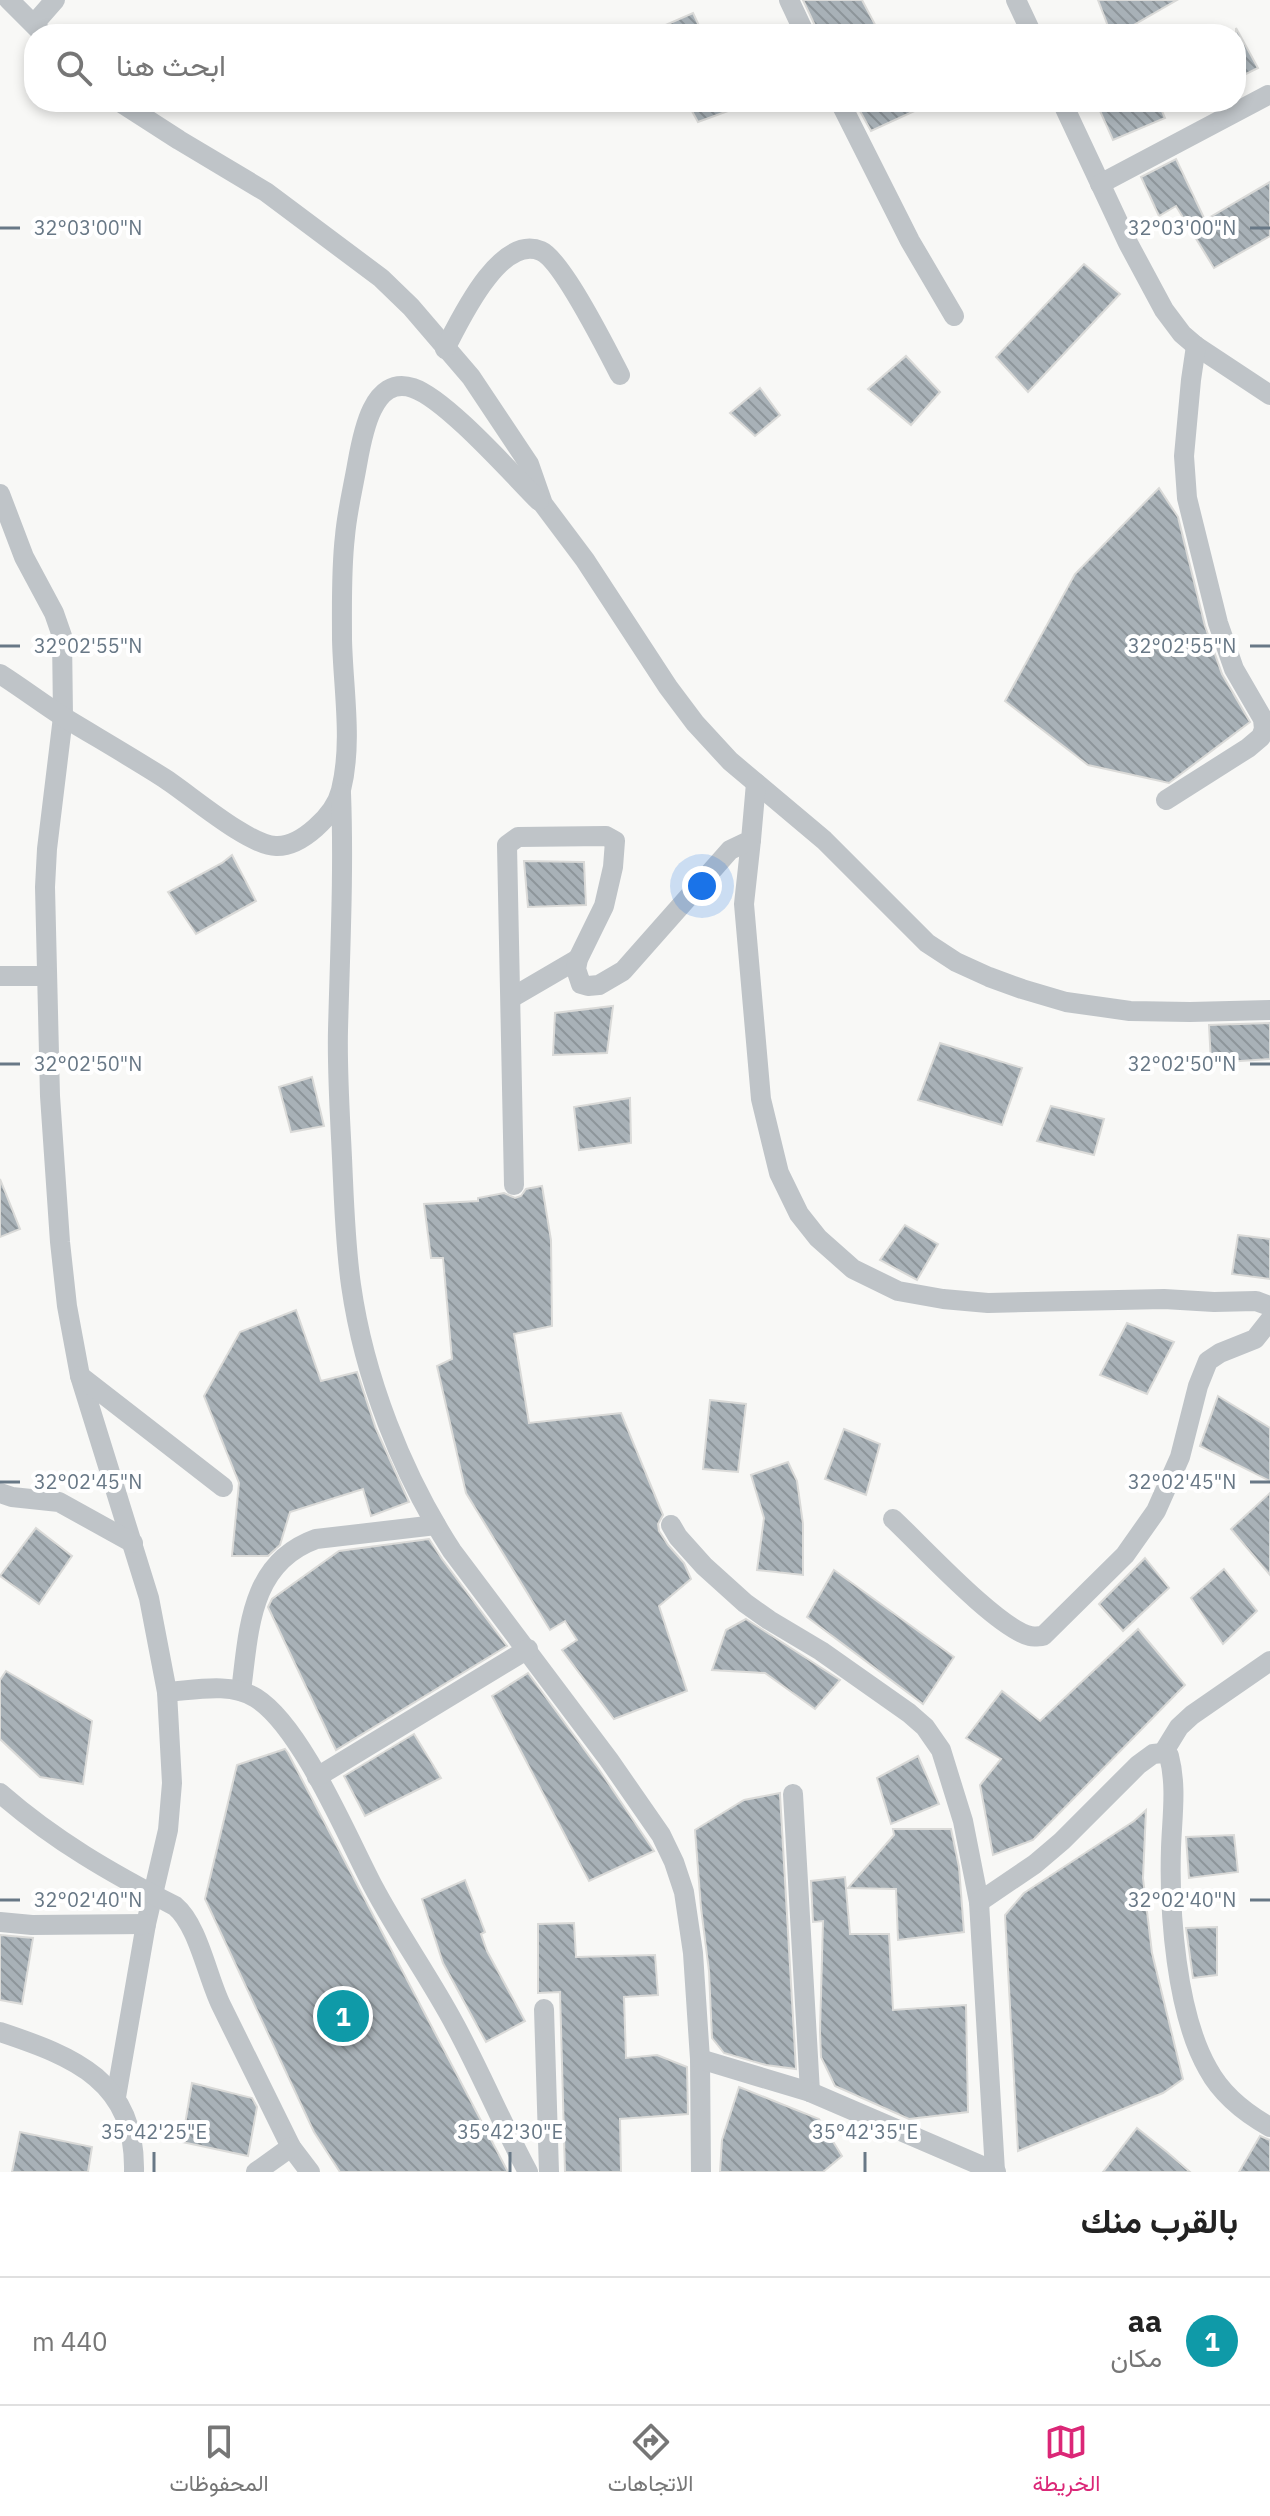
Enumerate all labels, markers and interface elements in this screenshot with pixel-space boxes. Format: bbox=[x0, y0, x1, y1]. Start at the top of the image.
search box bbox=[24, 24, 1246, 112]
text: ابحث هنا bbox=[116, 45, 226, 84]
icon: search bbox=[52, 46, 96, 90]
text: 32°03'00"N bbox=[34, 214, 142, 241]
text: 32°03'00"N bbox=[1128, 214, 1236, 241]
text: 32°02'55"N bbox=[34, 632, 142, 659]
text: 32°02'55"N bbox=[1128, 632, 1236, 659]
your location bbox=[682, 866, 722, 906]
text: 32°02'50"N bbox=[34, 1050, 142, 1077]
text: 32°02'50"N bbox=[1128, 1050, 1236, 1077]
text: 32°02'45"N bbox=[34, 1468, 142, 1495]
text: 32°02'45"N bbox=[1128, 1468, 1236, 1495]
text: 32°02'40"N bbox=[34, 1886, 142, 1913]
text: 32°02'40"N bbox=[1128, 1886, 1236, 1913]
pin: 1 bbox=[317, 1986, 369, 2046]
text: 35°42'25"E bbox=[101, 2118, 207, 2145]
text: 35°42'30"E bbox=[457, 2118, 563, 2145]
text: 35°42'35"E bbox=[812, 2118, 918, 2145]
text: بالقرب منك bbox=[1081, 2198, 1238, 2242]
text: aa bbox=[1128, 2301, 1162, 2340]
text: 440 m bbox=[32, 2324, 108, 2358]
text: 1 bbox=[1204, 2324, 1220, 2358]
text: مكان bbox=[1110, 2340, 1162, 2374]
tab: المحفوظات bbox=[170, 2420, 269, 2503]
tab: الاتجاهات bbox=[608, 2420, 693, 2503]
tab: الخريطة bbox=[1032, 2420, 1100, 2503]

